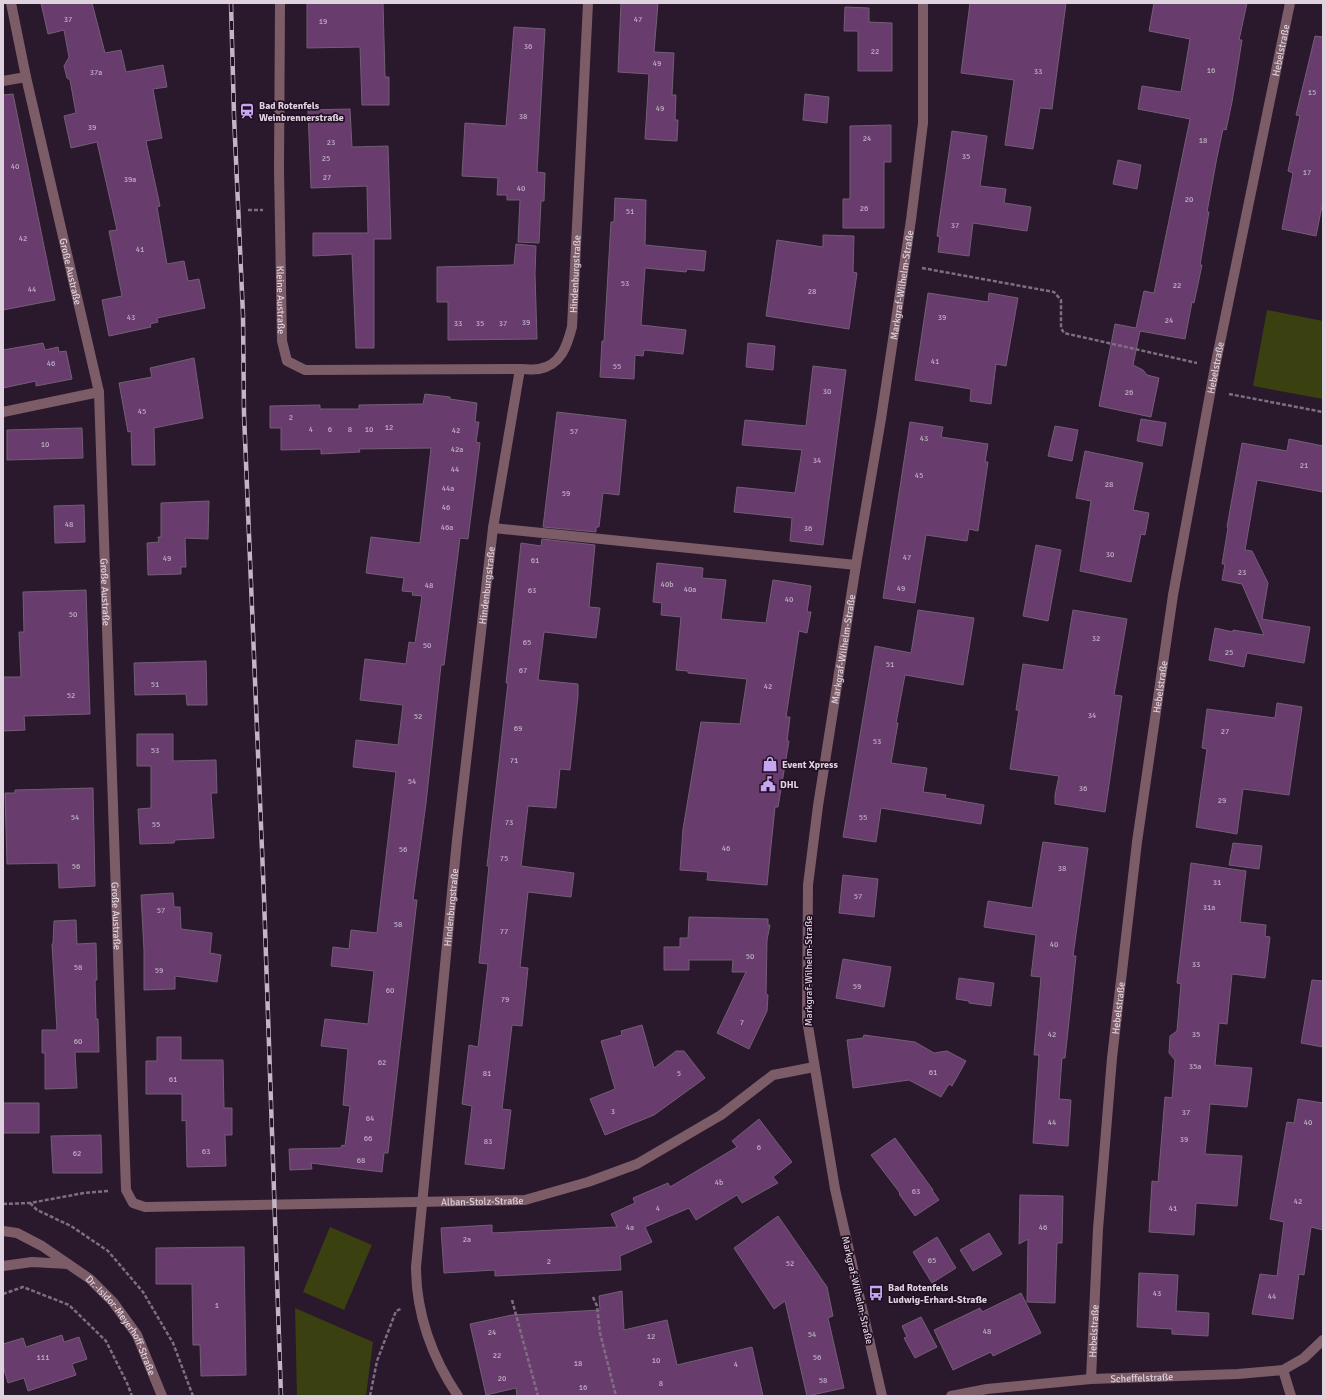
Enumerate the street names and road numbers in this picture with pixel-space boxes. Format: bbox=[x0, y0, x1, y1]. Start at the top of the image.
street label: Hebelstraße bbox=[1270, 23, 1292, 78]
street label: Markgraf-Wilhelm-Straße bbox=[888, 229, 916, 341]
street label: Hindenburgstraße bbox=[568, 235, 584, 313]
street label: Große Austraße bbox=[57, 237, 84, 306]
street label: Kleine Austraße bbox=[274, 266, 287, 334]
street label: Hebelstraße bbox=[1205, 341, 1227, 395]
street label: Hindenburgstraße bbox=[477, 546, 498, 625]
street label: Große Austraße bbox=[98, 558, 112, 626]
street label: Markgraf-Wilhelm-Straße bbox=[829, 594, 858, 705]
street label: Hebelstraße bbox=[1151, 660, 1170, 714]
street label: Hindenburgstraße bbox=[442, 868, 461, 947]
street label: Große Austraße bbox=[109, 882, 123, 950]
street label: Markgraf-Wilhelm-Straße bbox=[803, 916, 815, 1026]
street label: Hebelstraße bbox=[1110, 981, 1128, 1035]
street label: Alban-Stolz-Straße bbox=[441, 1195, 524, 1209]
street label: Markgraf-Wilhelm-Straße bbox=[839, 1235, 875, 1345]
street label: Dr.-Isidor-Meyerhoff-Straße bbox=[83, 1273, 158, 1377]
street label: Hebelstraße bbox=[1087, 1304, 1101, 1358]
street label: Scheffelstraße bbox=[1110, 1371, 1173, 1385]

